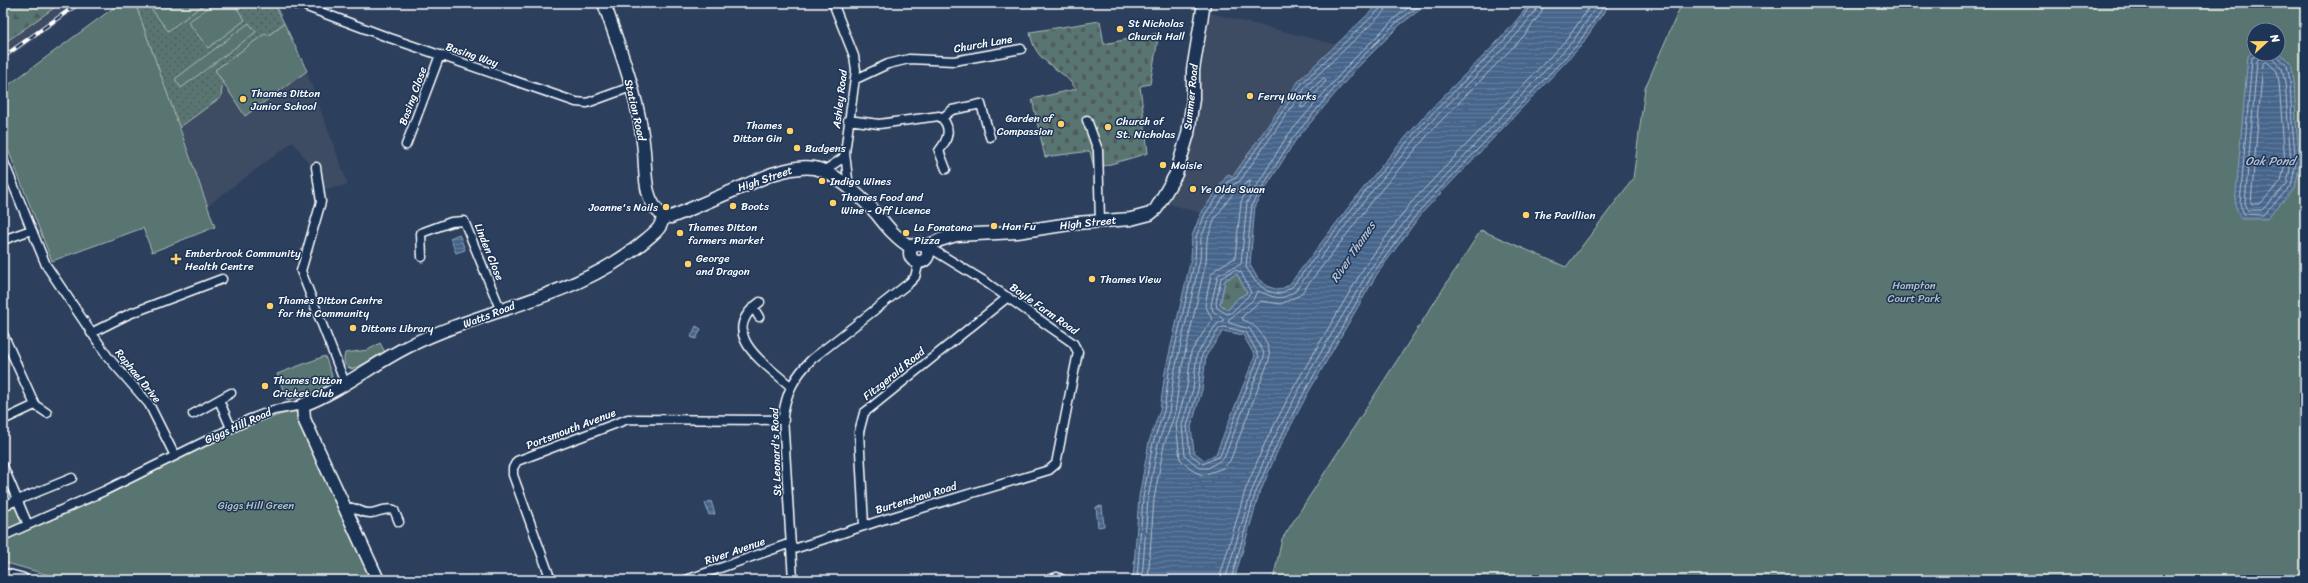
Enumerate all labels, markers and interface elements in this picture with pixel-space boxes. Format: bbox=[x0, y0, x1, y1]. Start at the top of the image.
place label: St Nicholas Church Hall bbox=[1128, 14, 1186, 46]
north arrow bbox=[2246, 22, 2286, 62]
marker: St Nicholas Church Hall bbox=[1115, 24, 1125, 34]
street label: Church Lane bbox=[952, 29, 1014, 58]
text: N bbox=[2264, 30, 2285, 46]
street label: Basing Way bbox=[443, 37, 501, 73]
street label: Summer Road bbox=[1178, 62, 1204, 131]
street label: Basing Close bbox=[394, 64, 432, 128]
street label: Ashley Road bbox=[827, 67, 853, 130]
street label: Station Road bbox=[619, 77, 652, 144]
place label: Thames Ditton Junior School bbox=[250, 84, 320, 116]
place label: Ferry Works bbox=[1258, 87, 1317, 106]
marker: Ferry Works bbox=[1245, 91, 1255, 101]
marker: Thames Ditton Junior School bbox=[238, 94, 248, 104]
place label: Garden of Compassion bbox=[997, 109, 1055, 141]
place label: Church of St. Nicholas bbox=[1116, 112, 1176, 144]
place label: Thames Ditton Gin bbox=[733, 116, 782, 148]
marker: Garden of Compassion bbox=[1056, 119, 1066, 129]
marker: Church of St. Nicholas bbox=[1103, 122, 1113, 132]
marker: Thames Ditton Gin bbox=[785, 126, 795, 136]
place label: Budgens bbox=[805, 139, 847, 158]
marker: Budgens bbox=[792, 143, 802, 153]
water label: Oak Pond bbox=[2245, 150, 2298, 172]
place label: Maisie bbox=[1171, 156, 1203, 175]
marker: Maisie bbox=[1158, 160, 1168, 170]
street label: High Street bbox=[735, 161, 795, 197]
place label: Indigo Wines bbox=[829, 172, 892, 191]
marker: Indigo Wines bbox=[817, 176, 827, 186]
place label: Ye Olde Swan bbox=[1201, 180, 1265, 199]
marker: Ye Olde Swan bbox=[1188, 184, 1198, 194]
place label: Thames Food and Wine - Off Licence bbox=[841, 188, 931, 220]
place label: Boots bbox=[741, 197, 770, 216]
place label: Joanne's Nails bbox=[588, 198, 659, 217]
marker: Thames Food and Wine - Off Licence bbox=[828, 198, 838, 208]
marker: Boots bbox=[728, 201, 738, 211]
marker: Joanne's Nails bbox=[661, 202, 671, 212]
place label: The Pavillion bbox=[1534, 206, 1595, 225]
marker: The Pavillion bbox=[1521, 210, 1531, 220]
street label: High Street bbox=[1059, 211, 1118, 235]
water label: River Thames bbox=[1324, 216, 1383, 287]
place label: Han Fu bbox=[1002, 217, 1036, 236]
place label: Thames Ditton farmers market bbox=[688, 218, 764, 250]
place label: La Fonatana Pizza bbox=[914, 218, 973, 250]
street label: Linden Close bbox=[469, 220, 509, 284]
marker: Han Fu bbox=[989, 221, 999, 231]
marker: Thames Ditton farmers market bbox=[675, 228, 685, 238]
marker: La Fonatana Pizza bbox=[901, 228, 911, 238]
place label: Emberbrook Community Health Centre bbox=[185, 244, 301, 276]
place label: George and Dragon bbox=[696, 249, 750, 281]
marker: Emberbrook Community Health Centre bbox=[170, 253, 182, 265]
marker: George and Dragon bbox=[683, 259, 693, 269]
place label: Thames View bbox=[1100, 270, 1161, 289]
marker: Thames View bbox=[1087, 274, 1097, 284]
park label: Hampton Court Park bbox=[1888, 276, 1941, 308]
street label: Boyle Farm Road bbox=[1006, 278, 1083, 341]
place label: Thames Ditton Centre for the Community bbox=[278, 291, 383, 323]
street label: Watts Road bbox=[460, 296, 519, 334]
marker: Thames Ditton Centre for the Community bbox=[265, 301, 275, 311]
place label: Dittons Library bbox=[361, 319, 434, 338]
marker: Dittons Library bbox=[348, 323, 358, 333]
street label: Fitzgerald Road bbox=[859, 342, 930, 405]
street label: Raphael Drive bbox=[110, 345, 166, 408]
place label: Thames Ditton Cricket Club bbox=[273, 371, 342, 403]
marker: Thames Ditton Cricket Club bbox=[260, 381, 270, 391]
street label: Giggs Hill Road bbox=[201, 402, 276, 449]
street label: Portsmouth Avenue bbox=[523, 403, 619, 455]
street label: St Leonard's Road bbox=[765, 406, 787, 496]
street label: Burtenshaw Road bbox=[873, 476, 960, 519]
park label: Giggs Hill Green bbox=[218, 496, 294, 515]
street label: River Avenue bbox=[702, 532, 768, 570]

